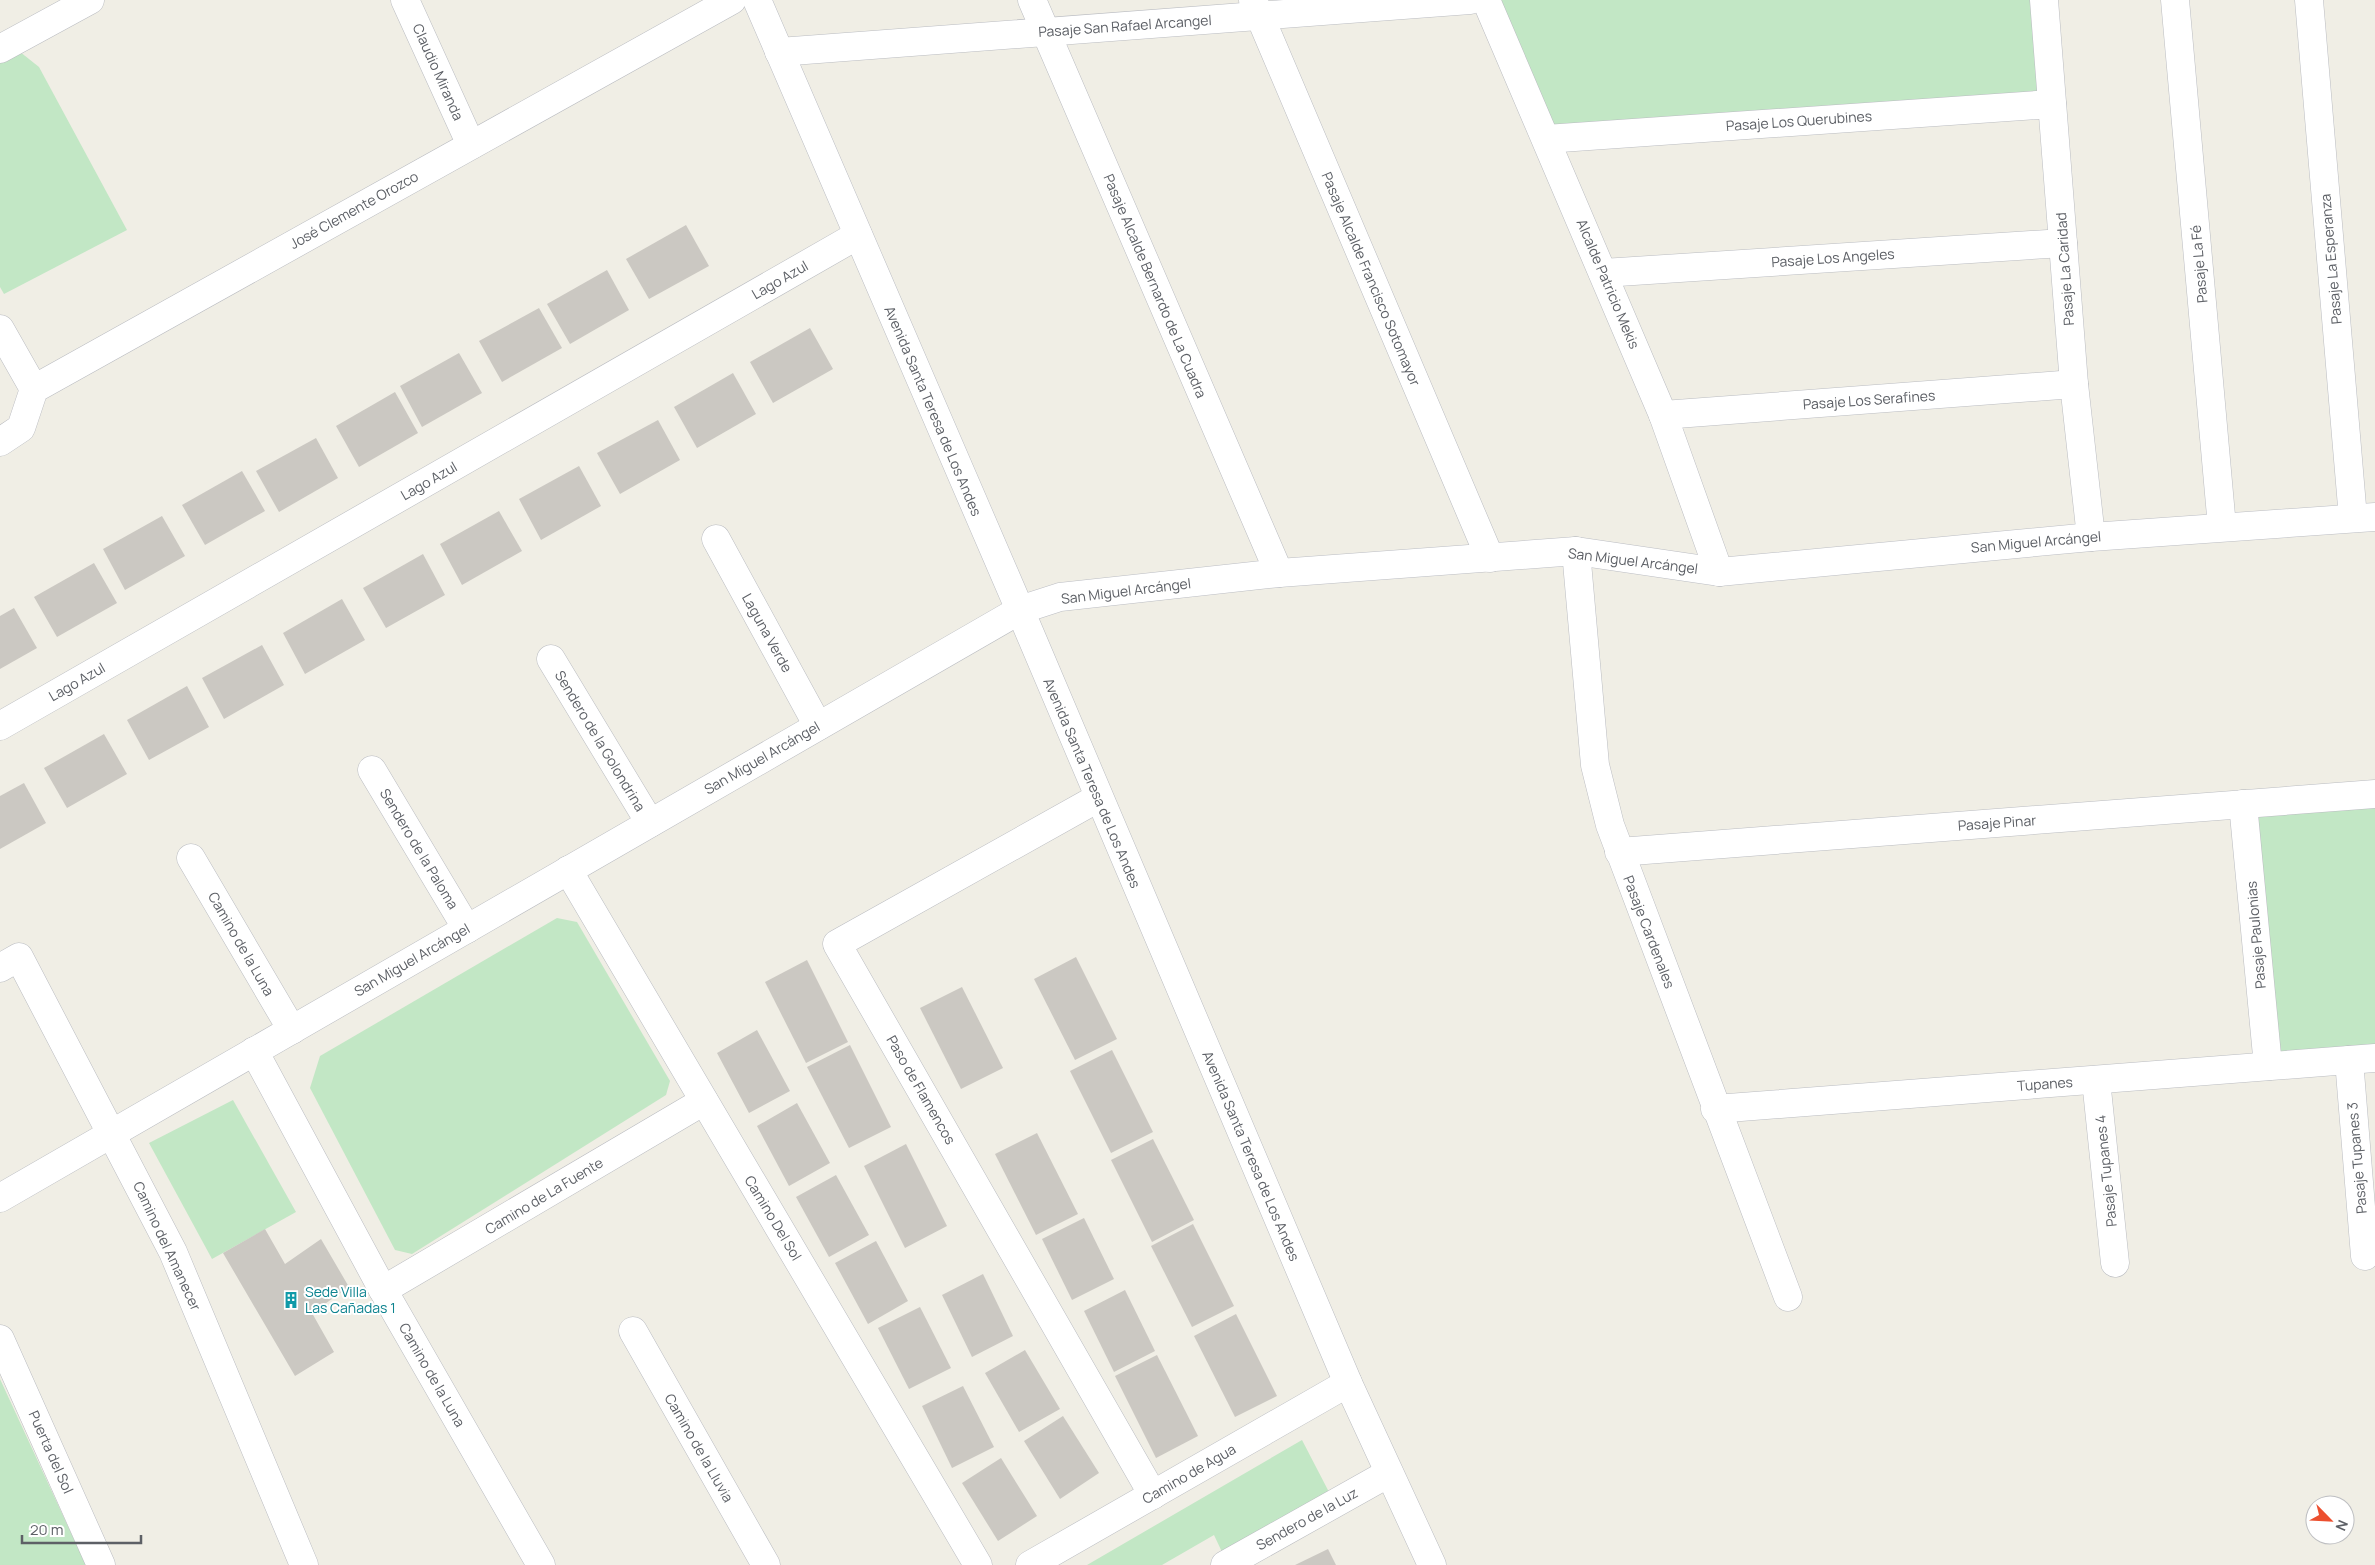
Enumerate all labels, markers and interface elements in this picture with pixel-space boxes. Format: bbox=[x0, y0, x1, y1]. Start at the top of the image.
street label: Pasaje San Rafael Arcangel bbox=[1038, 10, 1212, 41]
street label: Claudio Miranda bbox=[409, 20, 468, 123]
street label: Pasaje Los Querubines bbox=[1725, 106, 1873, 135]
street label: José Clemente Orozco bbox=[286, 166, 422, 253]
street label: Pasaje Alcalde Francisco Sotomayor bbox=[1318, 169, 1425, 389]
street label: Pasaje Alcalde Bernardo de La Cuadra bbox=[1099, 171, 1211, 401]
street label: Pasaje La Esperanza bbox=[2315, 193, 2346, 325]
street label: Pasaje La Caridad bbox=[2051, 212, 2078, 326]
street label: Alcalde Patricio Mekis bbox=[1572, 216, 1644, 352]
street label: Pasaje La Fé bbox=[2186, 224, 2211, 304]
street label: Pasaje Los Angeles bbox=[1771, 244, 1895, 271]
street label: Lago Azul bbox=[748, 256, 811, 303]
street label: Avenida Santa Teresa de Los Andes bbox=[880, 303, 986, 519]
street label: Pasaje Los Serafines bbox=[1802, 385, 1936, 414]
street label: Lago Azul bbox=[397, 457, 460, 504]
street label: San Miguel Arcángel bbox=[1970, 526, 2102, 557]
street label: San Miguel Arcángel bbox=[1567, 543, 1699, 578]
street label: San Miguel Arcángel bbox=[1060, 573, 1192, 608]
street label: Laguna Verde bbox=[738, 590, 797, 676]
street label: Lago Azul bbox=[45, 658, 108, 705]
street label: Sendero de la Golondrina bbox=[551, 667, 650, 815]
street label: Avenida Santa Teresa de Los Andes bbox=[1039, 675, 1145, 891]
street label: San Miguel Arcángel bbox=[700, 717, 823, 798]
street label: Sendero de la Paloma bbox=[376, 785, 463, 913]
street label: Pasaje Pinar bbox=[1957, 810, 2037, 835]
street label: Pasaje Cardenales bbox=[1619, 873, 1680, 991]
street label: Pasaje Paulonias bbox=[2241, 880, 2270, 990]
street label: Camino de la Luna bbox=[204, 888, 279, 999]
street label: San Miguel Arcángel bbox=[350, 919, 473, 1000]
street label: Paso de Flamencos bbox=[882, 1032, 960, 1148]
street label: Avenida Santa Teresa de Los Andes bbox=[1198, 1048, 1304, 1264]
street label: Tupanes bbox=[2016, 1072, 2073, 1095]
street label: Pasaje Tupanes 3 bbox=[2342, 1101, 2371, 1215]
street label: Pasaje Tupanes 4 bbox=[2090, 1114, 2121, 1228]
street label: Camino de La Fuente bbox=[481, 1153, 606, 1238]
street label: Camino Del Sol bbox=[741, 1172, 806, 1264]
street label: Camino del Amanecer bbox=[129, 1178, 206, 1314]
place label: Sede Villa Las Cañadas 1 bbox=[305, 1282, 396, 1317]
building icon: Sede Villa Las Cañadas 1 bbox=[281, 1290, 301, 1310]
street label: Camino de la Luna bbox=[395, 1319, 470, 1430]
street label: Camino de la Lluvia bbox=[661, 1390, 738, 1505]
street label: Puerta del Sol bbox=[25, 1407, 78, 1496]
street label: Camino de Agua bbox=[1139, 1439, 1239, 1508]
street label: Sendero de la Luz bbox=[1253, 1483, 1361, 1554]
north arrow bbox=[2305, 1495, 2355, 1545]
scale bar bbox=[22, 1512, 141, 1544]
text: N bbox=[2332, 1517, 2353, 1534]
text: 20 m bbox=[30, 1519, 63, 1540]

